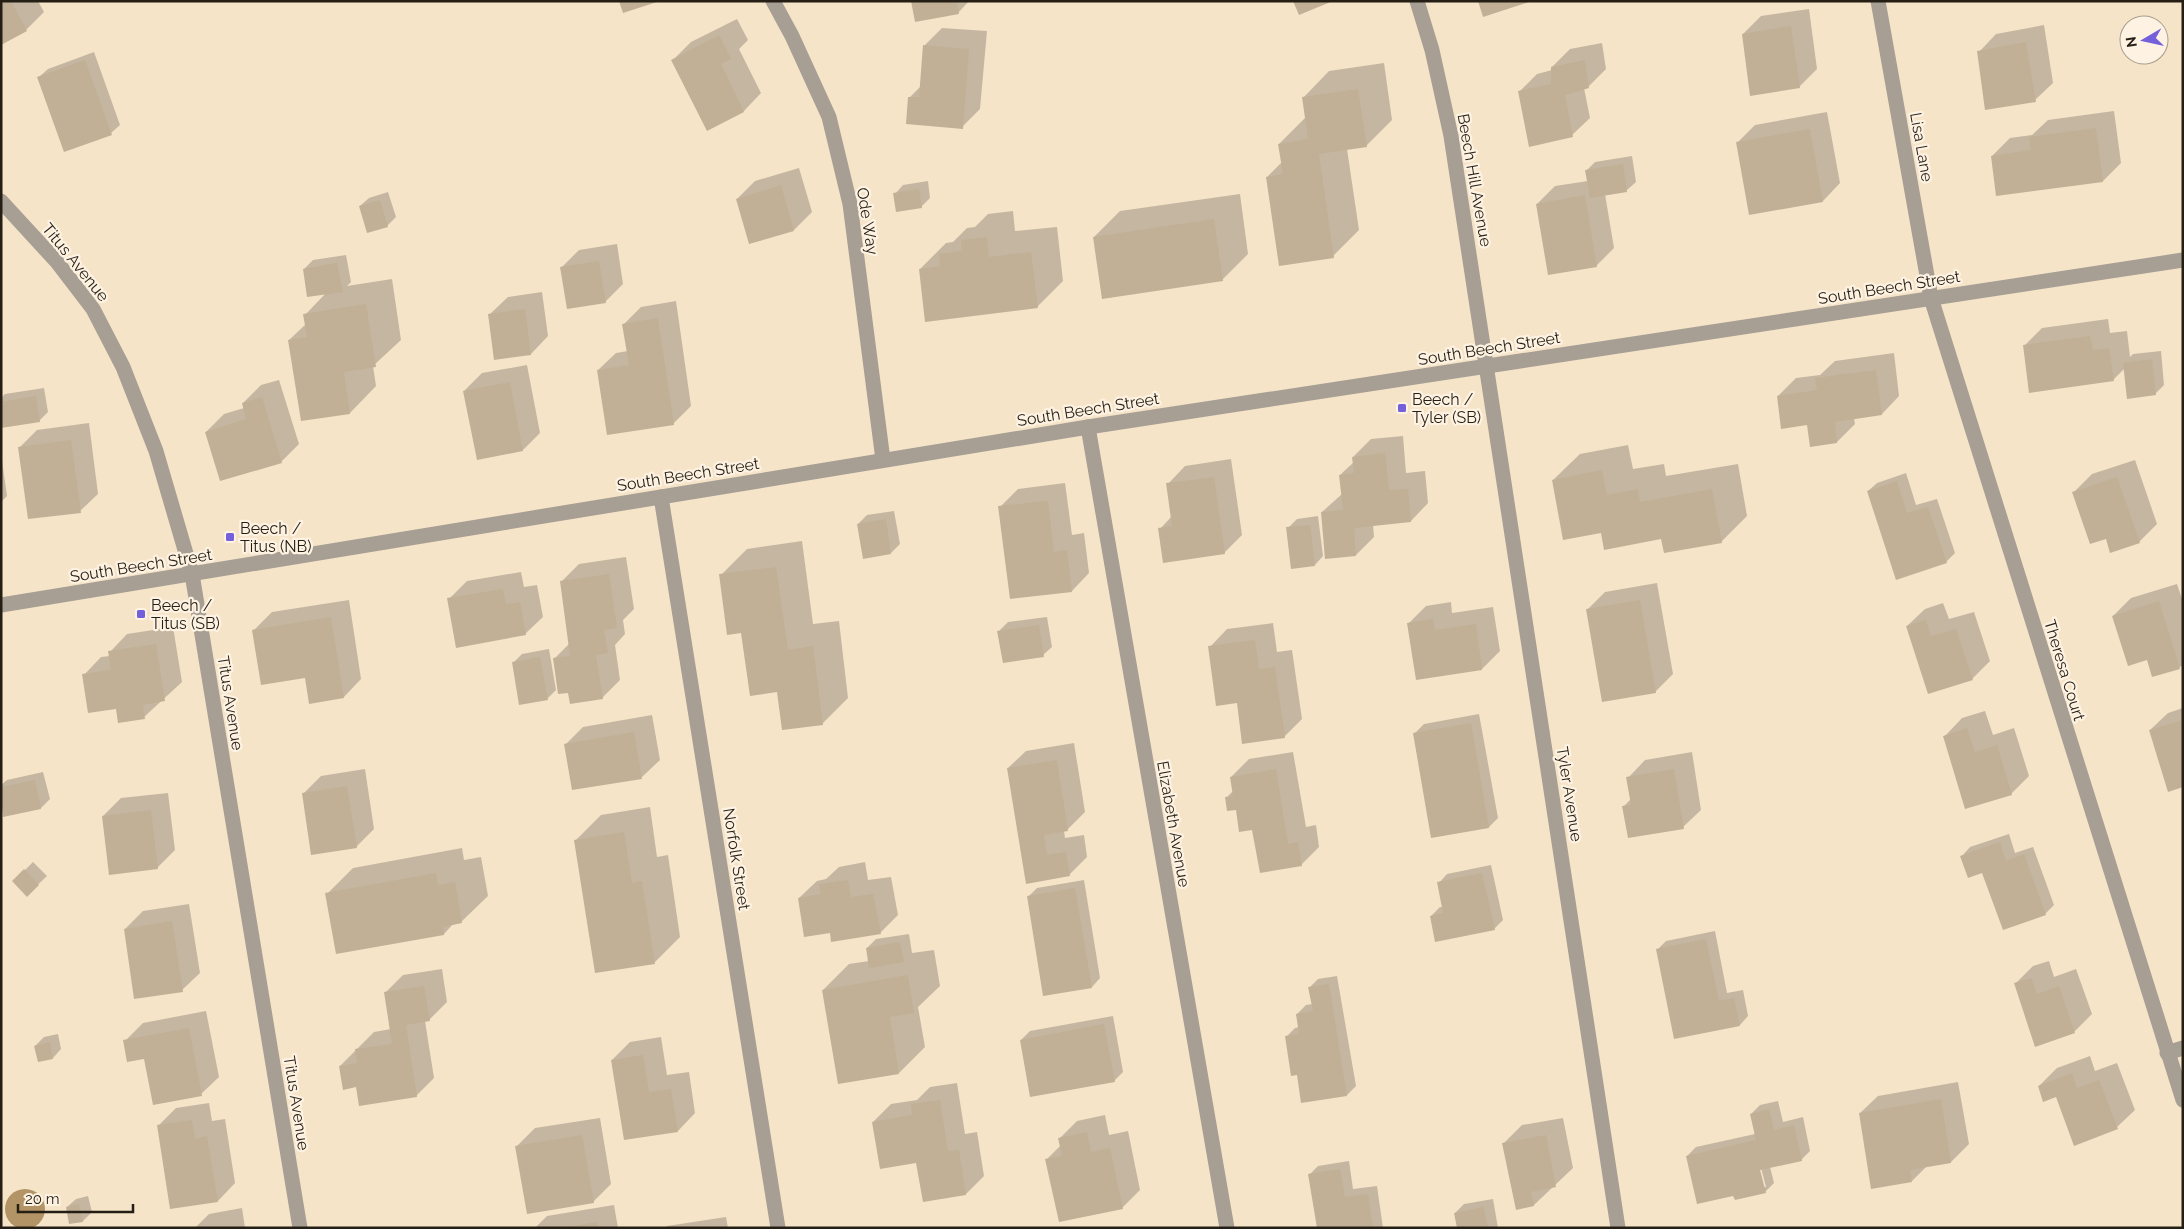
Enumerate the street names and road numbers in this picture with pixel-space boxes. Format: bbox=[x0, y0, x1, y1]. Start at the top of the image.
street label: Lisa Lane bbox=[1906, 111, 1937, 183]
street label: Beech Hill Avenue bbox=[1453, 112, 1496, 248]
street label: Ode Way bbox=[853, 186, 882, 256]
street label: Titus Avenue bbox=[38, 219, 113, 305]
street label: South Beech Street bbox=[1817, 267, 1962, 308]
street label: South Beech Street bbox=[1417, 328, 1562, 369]
street label: South Beech Street bbox=[1016, 389, 1161, 430]
street label: South Beech Street bbox=[616, 454, 761, 495]
street label: South Beech Street bbox=[69, 545, 214, 586]
street label: Theresa Court bbox=[2040, 617, 2089, 724]
street label: Titus Avenue bbox=[214, 654, 247, 752]
street label: Tyler Avenue bbox=[1553, 745, 1586, 843]
street label: Elizabeth Avenue bbox=[1153, 760, 1194, 889]
street label: Norfolk Street bbox=[719, 807, 754, 912]
street label: Titus Avenue bbox=[280, 1054, 313, 1152]

